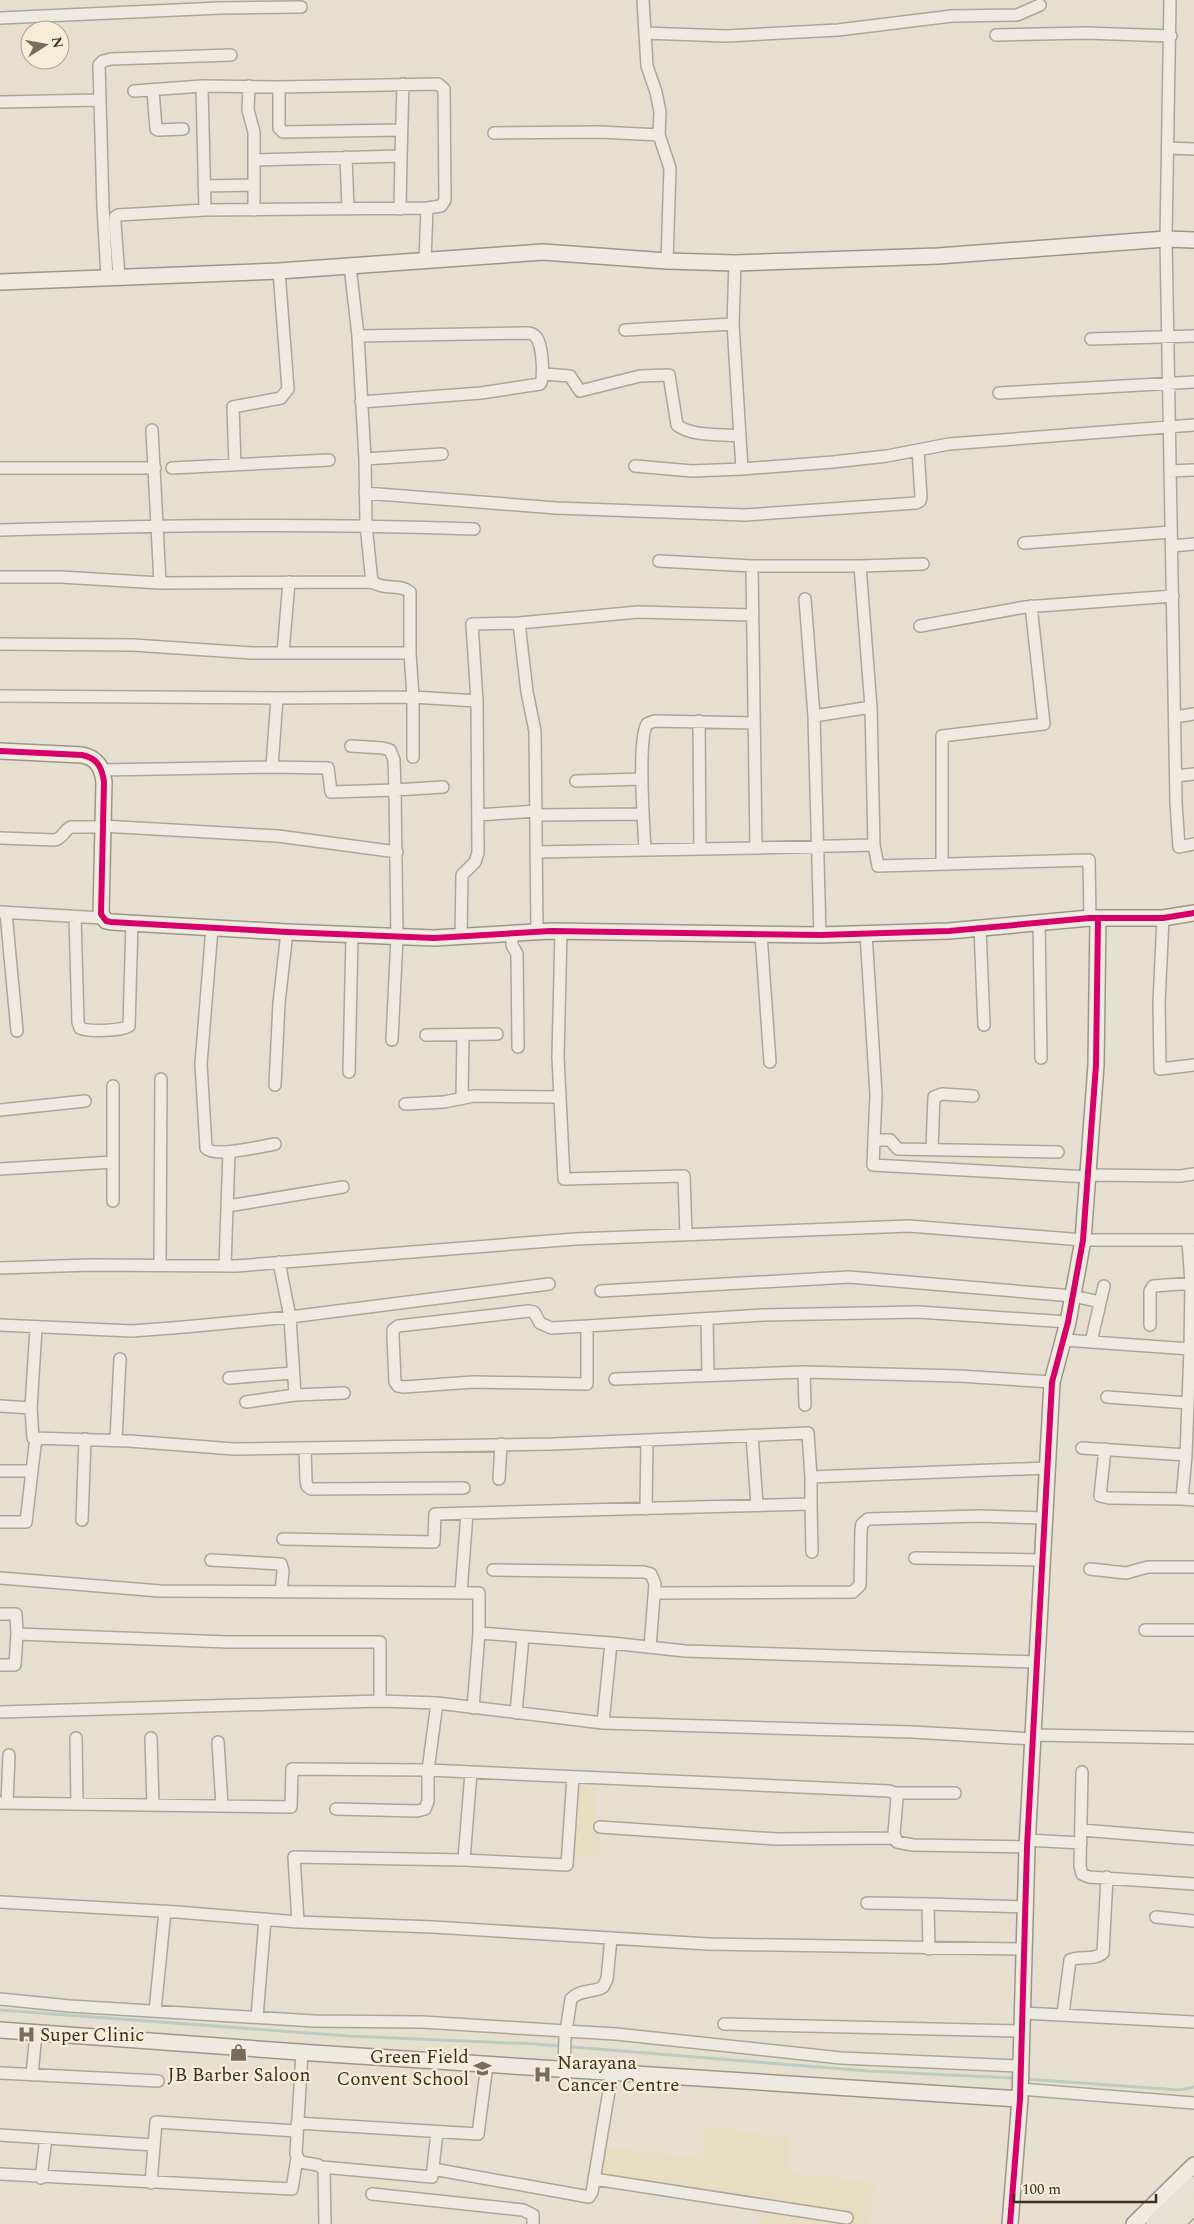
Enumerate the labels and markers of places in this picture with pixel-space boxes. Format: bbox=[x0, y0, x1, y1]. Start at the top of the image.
place label: Super Clinic bbox=[40, 2021, 144, 2050]
hospital icon: Super Clinic bbox=[16, 2025, 36, 2045]
shop icon: JB Barber Saloon bbox=[229, 2042, 249, 2062]
place label: Green Field Convent School bbox=[336, 2043, 469, 2094]
place label: Narayana Cancer Centre bbox=[557, 2049, 679, 2100]
school or university icon: Green Field Convent School bbox=[473, 2058, 493, 2078]
place label: JB Barber Saloon bbox=[168, 2061, 310, 2090]
hospital icon: Narayana Cancer Centre bbox=[533, 2064, 553, 2084]

